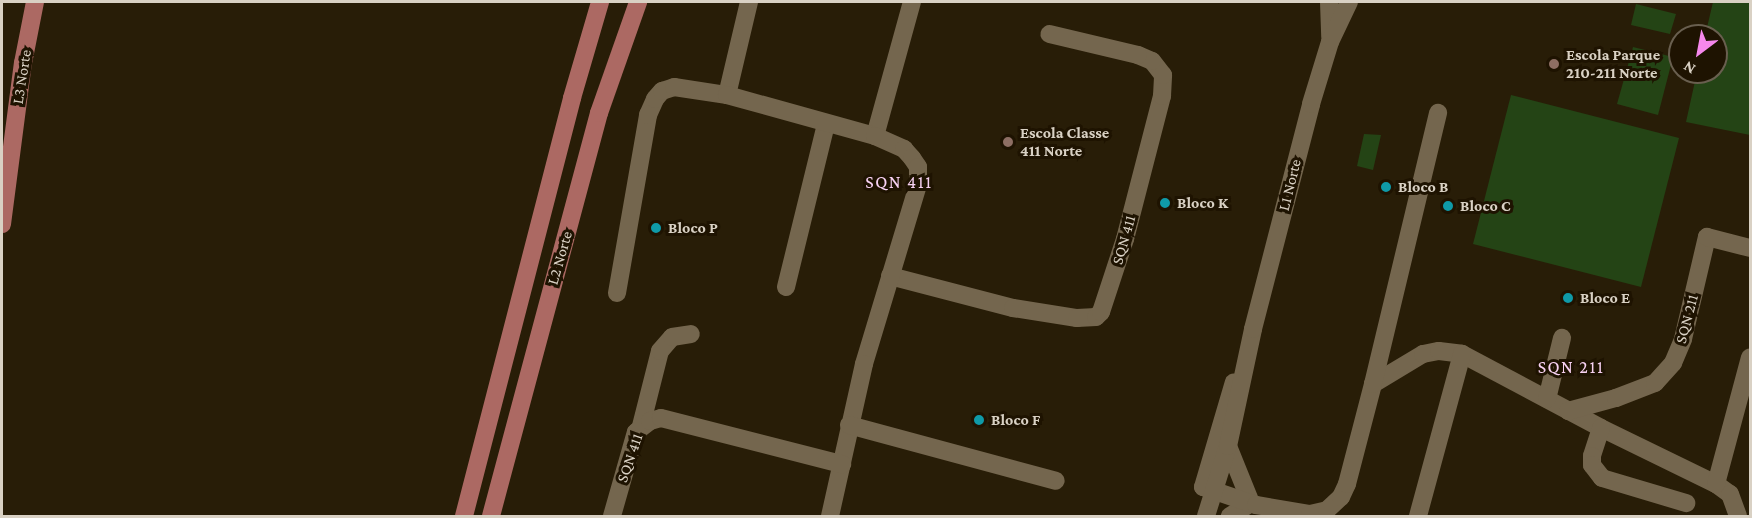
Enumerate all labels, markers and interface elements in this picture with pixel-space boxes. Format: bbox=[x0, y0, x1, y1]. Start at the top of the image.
north arrow bbox=[1668, 24, 1728, 84]
place label: Escola Parque 210-211 Norte bbox=[1566, 45, 1660, 83]
street label: L3 Norte bbox=[8, 48, 36, 106]
marker: Escola Parque 210-211 Norte bbox=[1547, 57, 1561, 71]
text: N bbox=[1680, 58, 1698, 78]
place label: Escola Classe 411 Norte bbox=[1020, 123, 1109, 161]
marker: Escola Classe 411 Norte bbox=[1001, 135, 1015, 149]
street label: L1 Norte bbox=[1274, 157, 1306, 213]
district label: SQN 411 bbox=[865, 171, 933, 193]
place label: Bloco B bbox=[1398, 177, 1448, 197]
marker: Bloco B bbox=[1379, 180, 1393, 194]
place label: Bloco K bbox=[1177, 193, 1228, 213]
marker: Bloco K bbox=[1158, 196, 1172, 210]
place label: Bloco C bbox=[1460, 196, 1511, 216]
marker: Bloco C bbox=[1441, 199, 1455, 213]
street label: SQN 411 bbox=[1108, 213, 1140, 267]
place label: Bloco P bbox=[668, 218, 718, 238]
marker: Bloco P bbox=[649, 221, 663, 235]
street label: L2 Norte bbox=[543, 229, 577, 287]
place label: Bloco E bbox=[1580, 288, 1630, 308]
marker: Bloco E bbox=[1561, 291, 1575, 305]
street label: SQN 211 bbox=[1671, 292, 1703, 346]
district label: SQN 211 bbox=[1538, 356, 1604, 378]
place label: Bloco F bbox=[991, 410, 1040, 430]
marker: Bloco F bbox=[972, 413, 986, 427]
street label: SQN 411 bbox=[613, 431, 647, 485]

